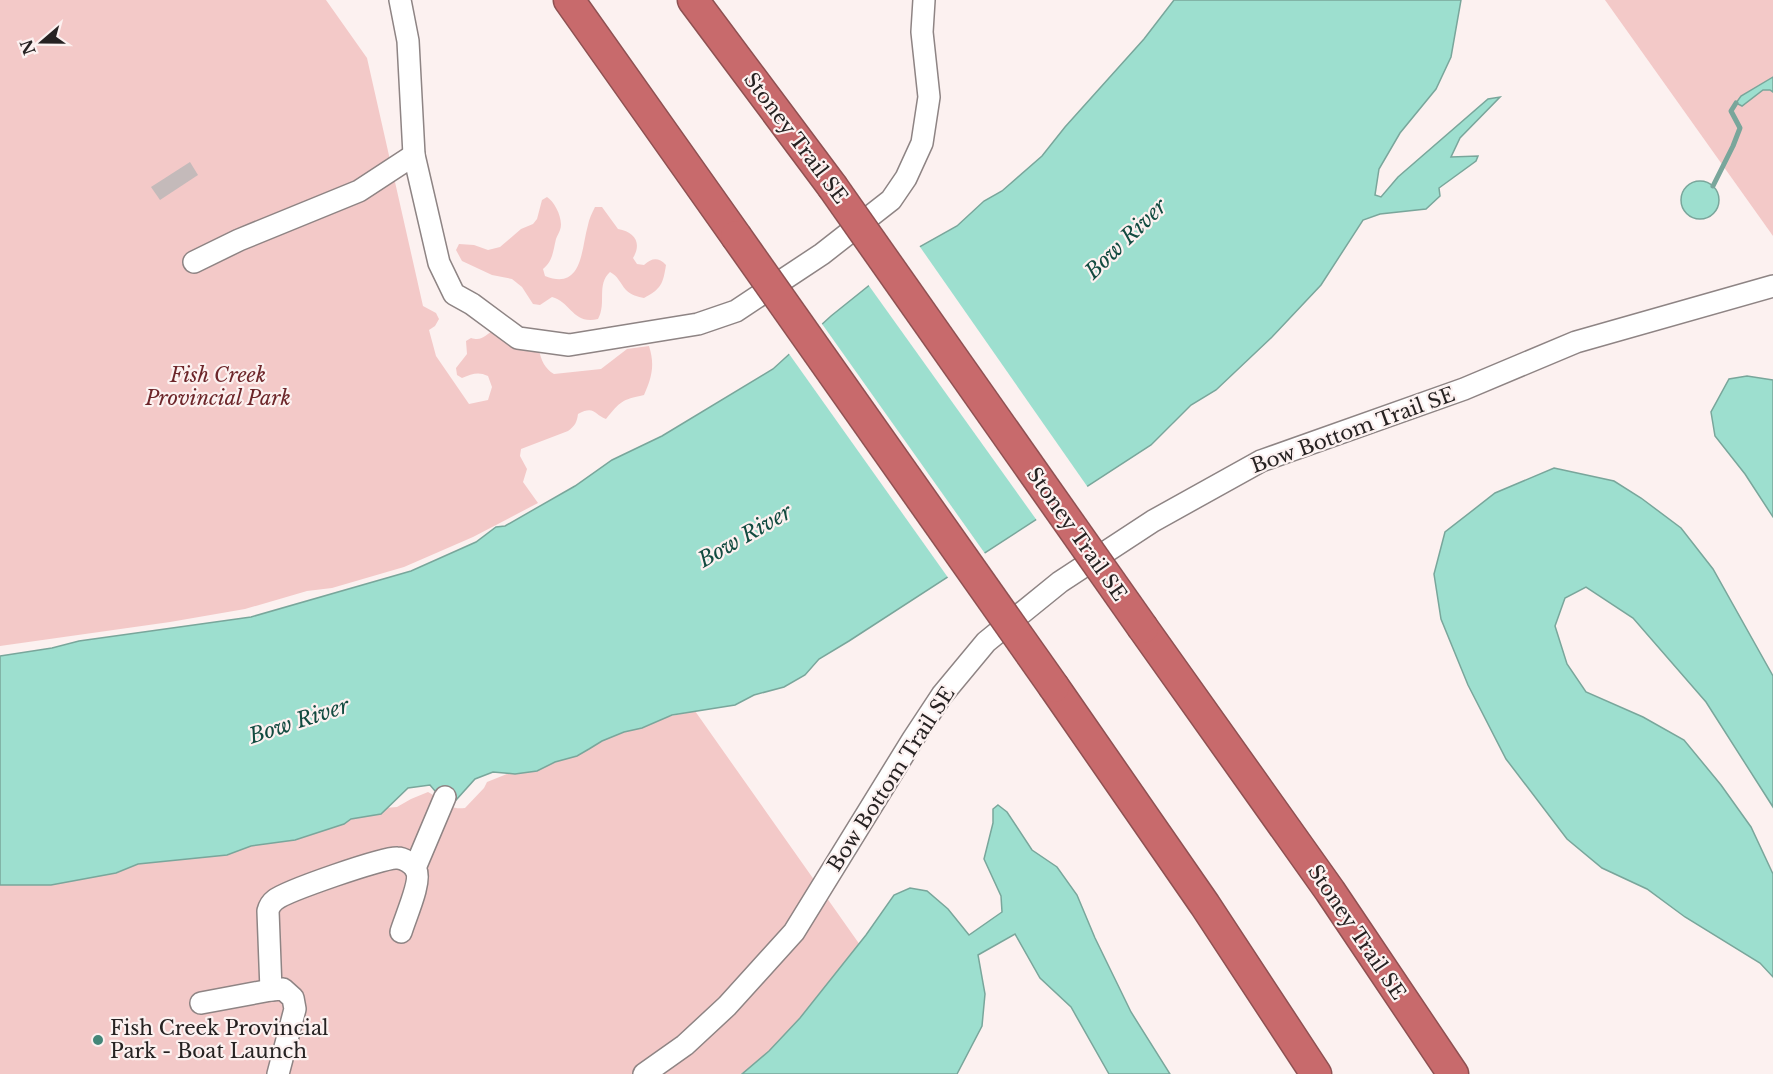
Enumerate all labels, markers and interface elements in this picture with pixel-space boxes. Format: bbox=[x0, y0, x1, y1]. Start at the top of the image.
north arrow bbox=[12, 12, 72, 72]
text: N bbox=[16, 37, 40, 58]
street label: Stoney Trail SE bbox=[739, 68, 853, 208]
water label: Bow River bbox=[1079, 193, 1173, 285]
park label: Fish Creek Provincial Park bbox=[144, 363, 291, 410]
street label: Bow Bottom Trail SE bbox=[1248, 382, 1458, 478]
street label: Stoney Trail SE bbox=[1022, 463, 1132, 605]
water label: Bow River bbox=[693, 498, 798, 574]
street label: Bow Bottom Trail SE bbox=[822, 682, 960, 876]
water label: Bow River bbox=[245, 692, 354, 750]
street label: Stoney Trail SE bbox=[1303, 860, 1411, 1004]
place label: Fish Creek Provincial Park - Boat Launch bbox=[110, 1016, 329, 1063]
marker: Fish Creek Provincial Park - Boat Launch bbox=[91, 1033, 105, 1047]

